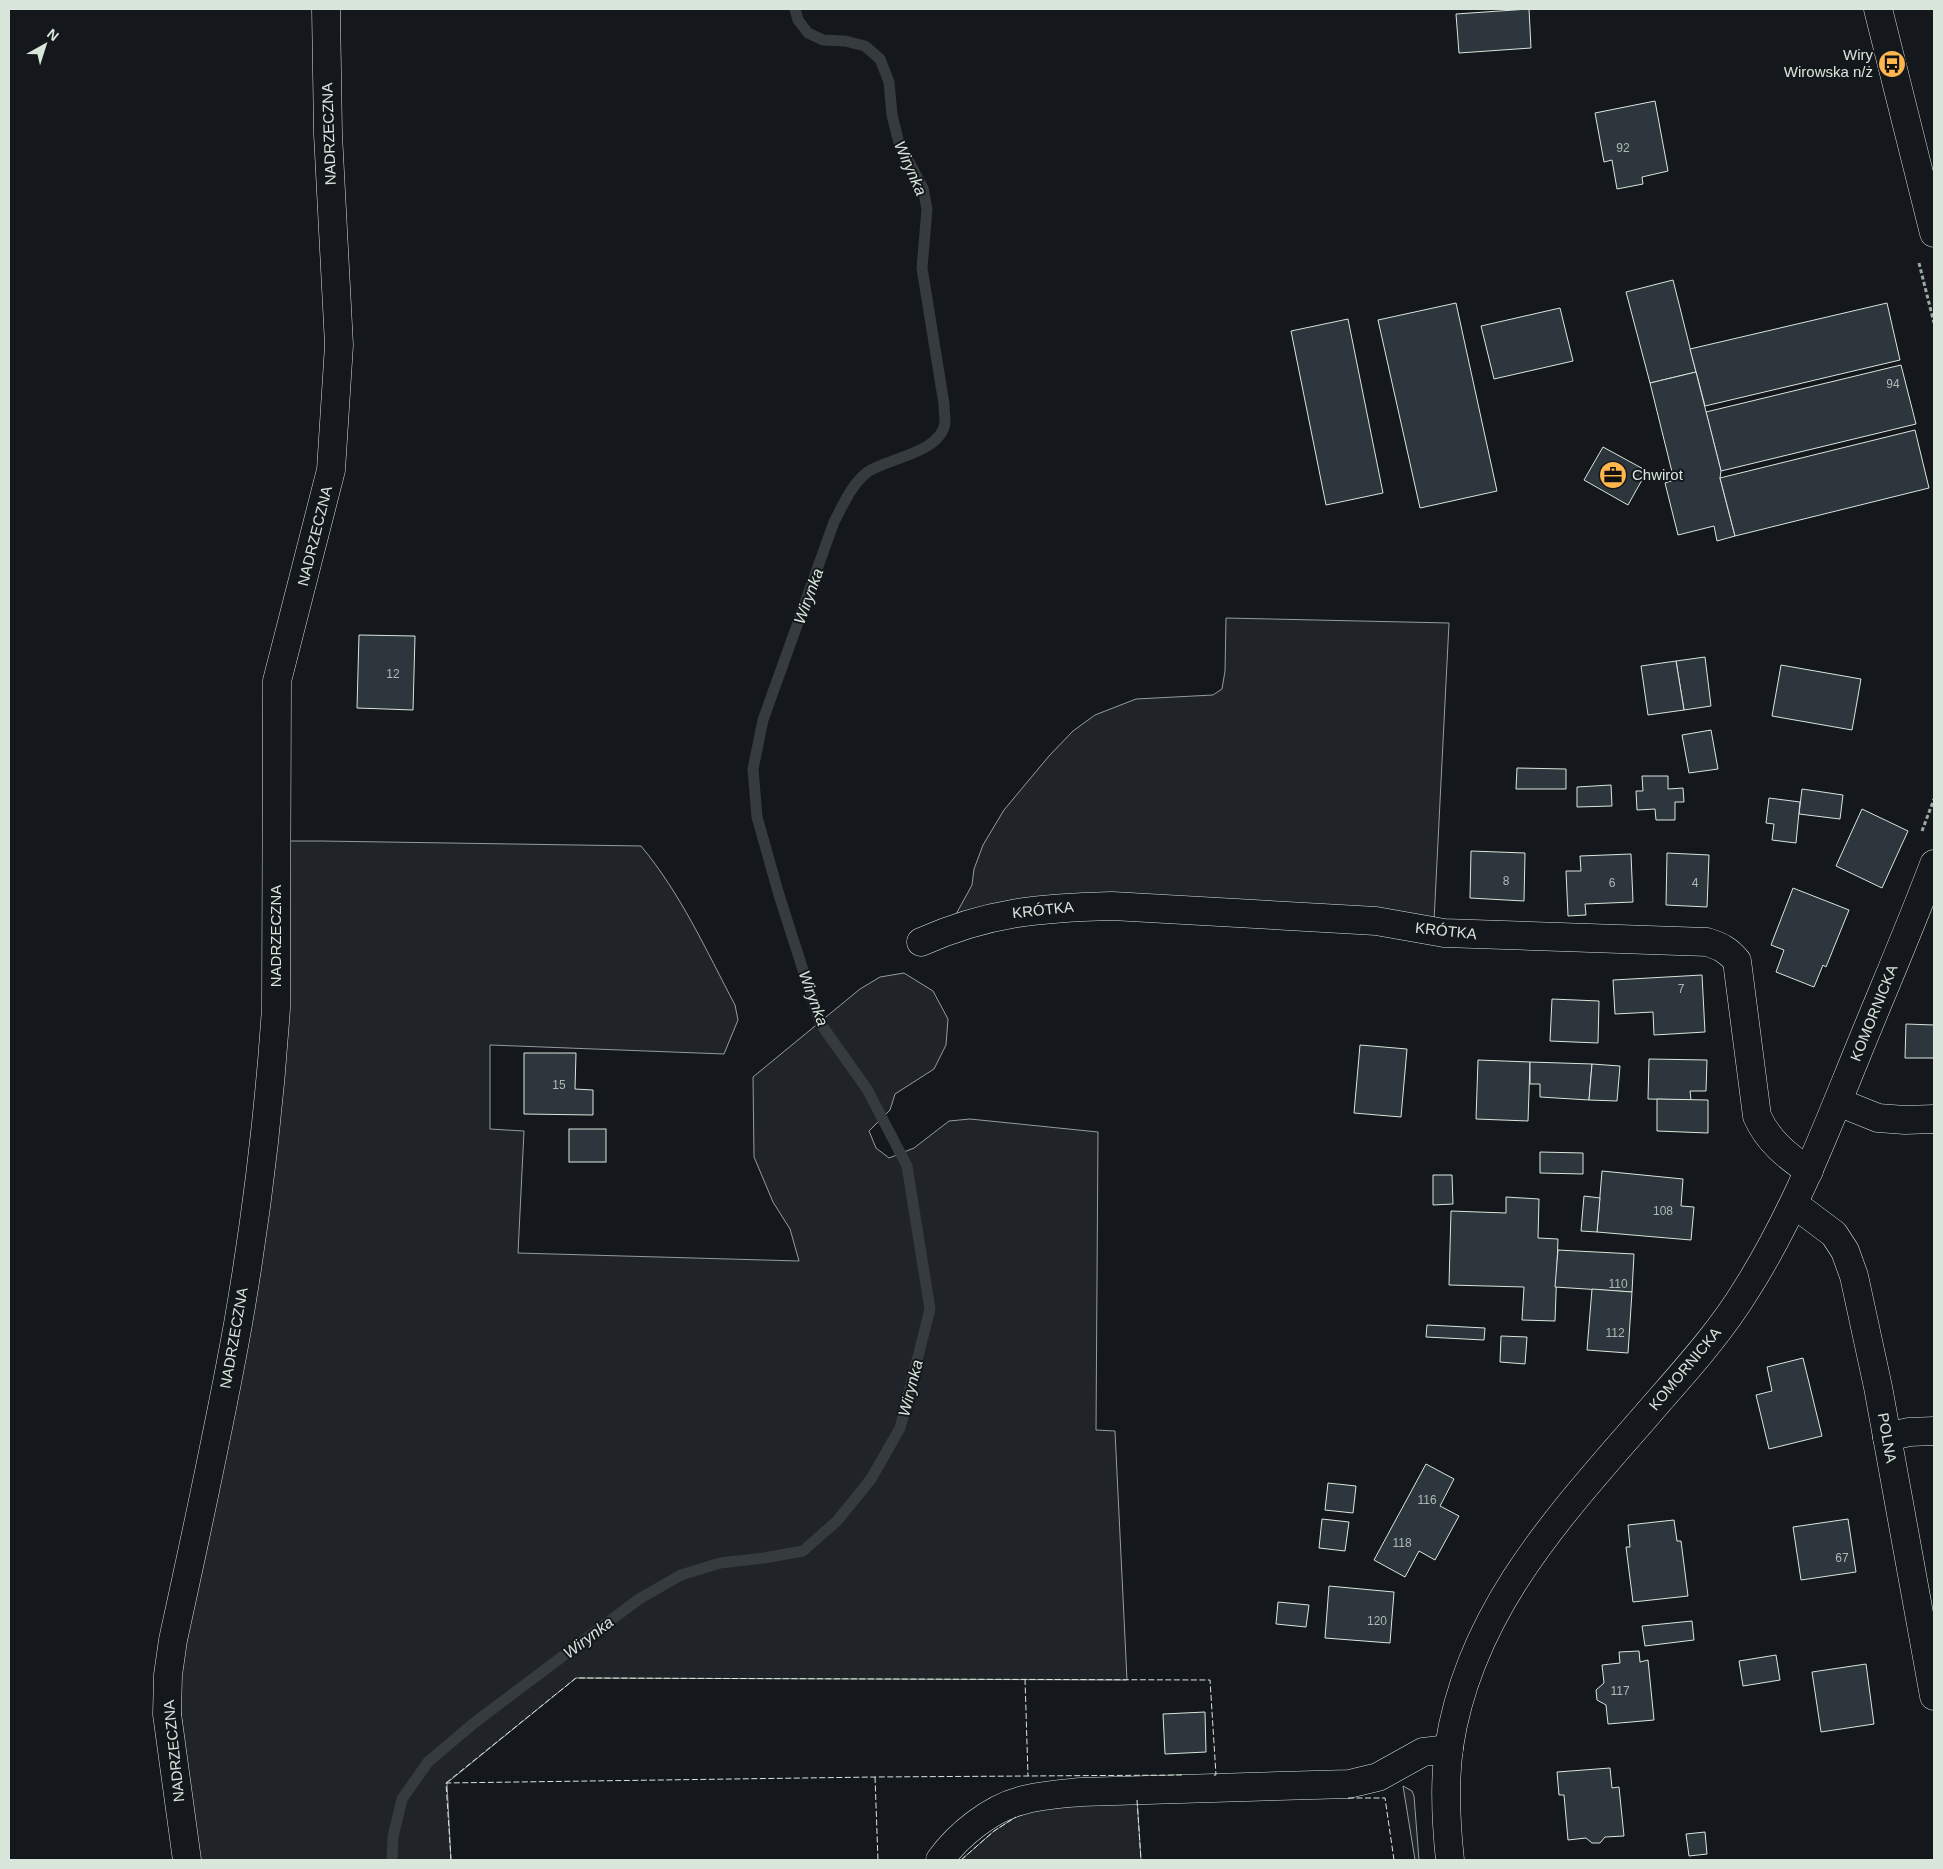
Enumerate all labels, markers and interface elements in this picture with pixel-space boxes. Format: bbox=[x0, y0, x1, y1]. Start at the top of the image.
north arrow bbox=[20, 20, 70, 70]
text: N bbox=[44, 25, 62, 44]
place label: Wiry Wirowska n/ż bbox=[1784, 46, 1873, 80]
bus stop icon: Wiry Wirowska n/ż bbox=[1877, 49, 1907, 79]
street label: NADRZECZNA bbox=[318, 82, 339, 186]
water label: Wirynka bbox=[891, 138, 930, 198]
house number: 92 bbox=[1616, 141, 1630, 155]
house number: 94 bbox=[1886, 377, 1900, 391]
office icon: Chwirot bbox=[1598, 460, 1628, 490]
place label: Chwirot bbox=[1632, 466, 1684, 483]
street label: NADRZECZNA bbox=[294, 484, 335, 588]
water label: Wirynka bbox=[791, 566, 826, 626]
house number: 12 bbox=[386, 667, 400, 681]
house number: 8 bbox=[1503, 874, 1510, 888]
house number: 6 bbox=[1609, 876, 1616, 890]
house number: 4 bbox=[1692, 876, 1699, 890]
street label: NADRZECZNA bbox=[267, 885, 284, 987]
street label: KRÓTKA bbox=[1011, 898, 1075, 921]
street label: KRÓTKA bbox=[1414, 919, 1478, 942]
street label: KOMORNICKA bbox=[1846, 962, 1901, 1064]
water label: Wirynka bbox=[796, 968, 831, 1028]
house number: 7 bbox=[1678, 982, 1685, 996]
house number: 15 bbox=[552, 1078, 566, 1092]
house number: 108 bbox=[1653, 1204, 1673, 1218]
house number: 110 bbox=[1608, 1277, 1628, 1291]
street label: NADRZECZNA bbox=[216, 1286, 251, 1390]
street label: KOMORNICKA bbox=[1645, 1324, 1724, 1413]
house number: 112 bbox=[1605, 1326, 1625, 1340]
water label: Wirynka bbox=[895, 1358, 926, 1418]
street label: POLNA bbox=[1875, 1411, 1900, 1464]
house number: 116 bbox=[1417, 1493, 1437, 1507]
house number: 118 bbox=[1392, 1536, 1412, 1550]
house number: 67 bbox=[1835, 1551, 1849, 1565]
water label: Wirynka bbox=[560, 1613, 617, 1662]
house number: 120 bbox=[1367, 1614, 1387, 1628]
house number: 117 bbox=[1610, 1684, 1630, 1698]
street label: NADRZECZNA bbox=[160, 1699, 187, 1803]

